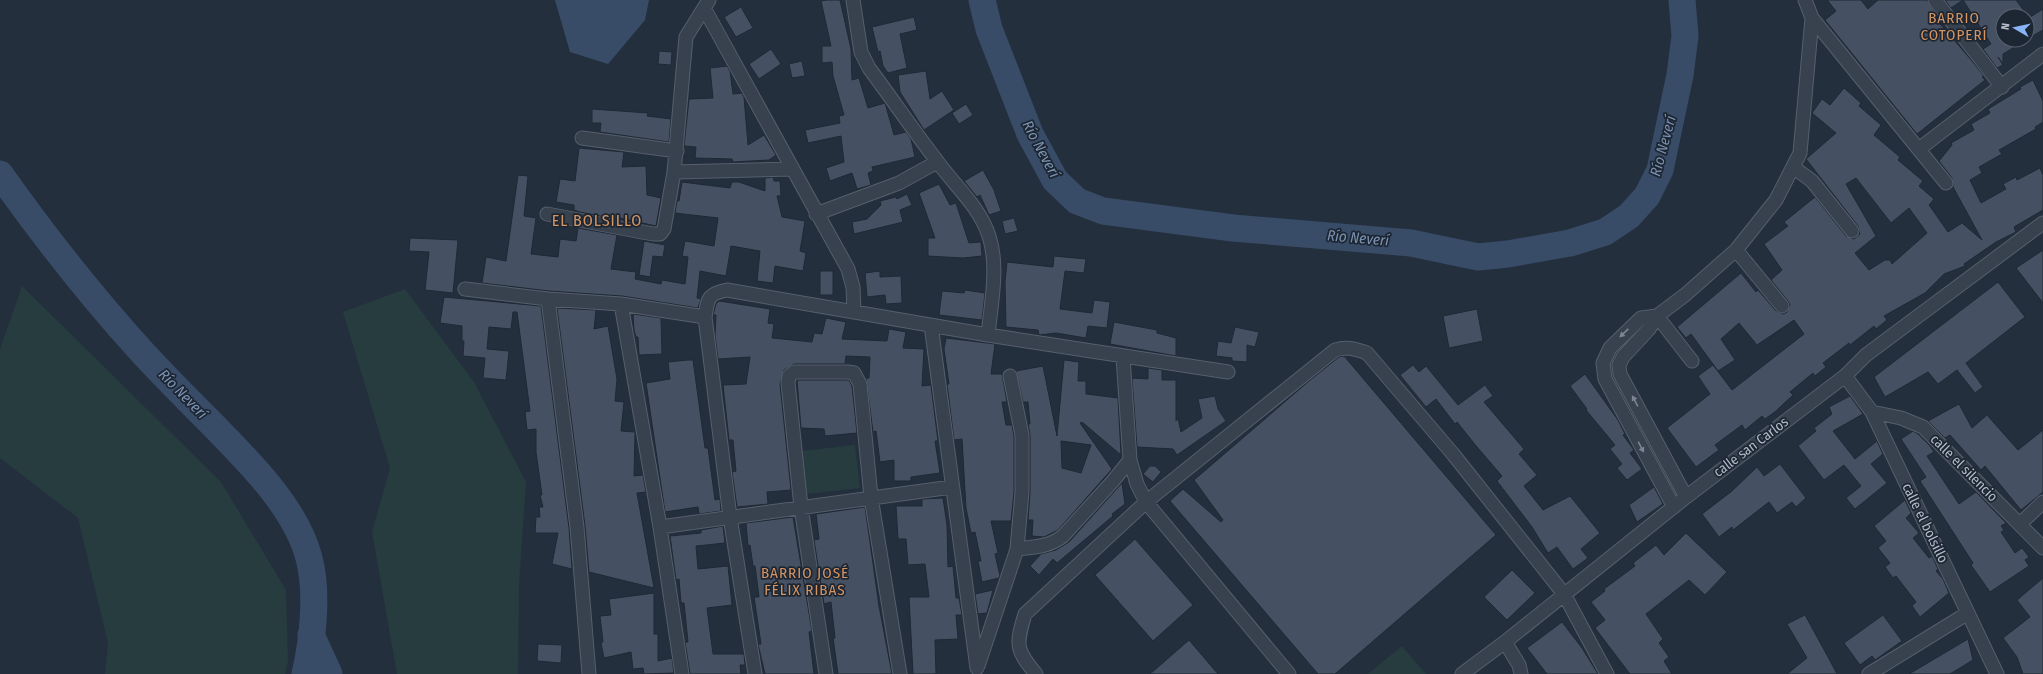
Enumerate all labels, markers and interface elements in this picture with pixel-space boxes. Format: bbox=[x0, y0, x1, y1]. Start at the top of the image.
north arrow bbox=[1995, 8, 2035, 48]
district label: BARRIO COTOPERÍ bbox=[1920, 9, 1988, 44]
text: N bbox=[1999, 22, 2013, 31]
water label: Río Neverí bbox=[1646, 113, 1680, 178]
water label: Río Neverí bbox=[1018, 117, 1064, 182]
district label: EL BOLSILLO bbox=[552, 211, 642, 230]
water label: Río Neverí bbox=[1326, 226, 1391, 250]
one-way arrow bbox=[1619, 328, 1629, 338]
water label: Río Neverí bbox=[155, 365, 212, 423]
one-way arrow bbox=[1631, 395, 1638, 407]
street label: calle san Carlos bbox=[1710, 413, 1792, 481]
street label: calle el silencio bbox=[1927, 431, 2001, 505]
one-way arrow bbox=[1638, 441, 1645, 452]
street label: calle el bolsillo bbox=[1898, 480, 1952, 566]
district label: BARRIO JOSÉ FÉLIX RIBAS bbox=[761, 564, 849, 599]

